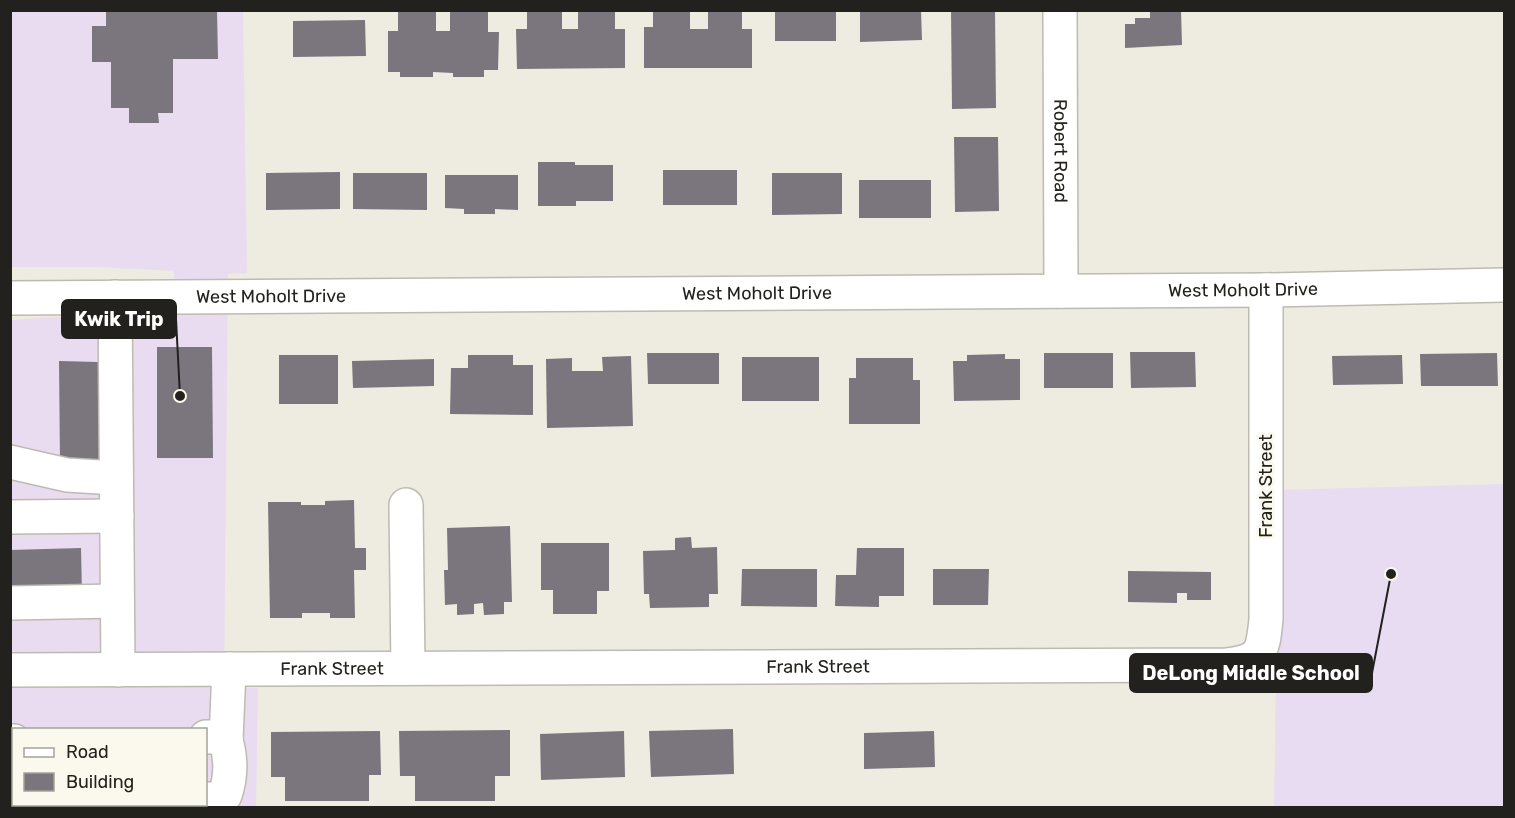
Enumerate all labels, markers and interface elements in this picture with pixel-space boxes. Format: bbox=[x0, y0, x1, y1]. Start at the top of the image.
street label: Robert Road bbox=[1049, 99, 1072, 203]
street label: West Moholt Drive bbox=[1168, 278, 1318, 302]
street label: West Moholt Drive bbox=[682, 282, 832, 305]
street label: West Moholt Drive bbox=[196, 285, 346, 308]
callout: Kwik Trip bbox=[62, 300, 176, 338]
text: Kwik Trip bbox=[74, 307, 164, 331]
street label: Frank Street bbox=[1255, 434, 1277, 538]
callout: DeLong Middle School bbox=[1130, 654, 1372, 692]
street label: Frank Street bbox=[766, 655, 870, 678]
street label: Frank Street bbox=[280, 657, 384, 680]
text: DeLong Middle School bbox=[1142, 661, 1360, 685]
legend bbox=[12, 728, 207, 806]
text: Road bbox=[66, 741, 109, 763]
text: Building bbox=[66, 771, 134, 793]

